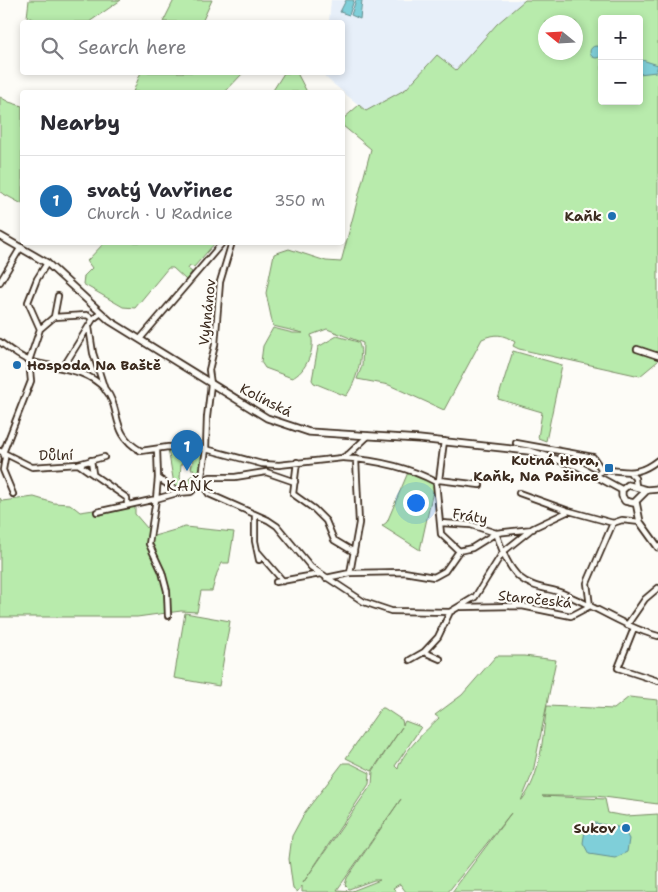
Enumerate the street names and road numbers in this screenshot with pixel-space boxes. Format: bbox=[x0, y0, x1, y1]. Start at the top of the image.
street label: Vyhnánov bbox=[195, 277, 219, 346]
street label: Kolínská bbox=[237, 379, 295, 421]
street label: Důlní bbox=[39, 446, 73, 464]
street label: Fráty bbox=[451, 504, 489, 528]
street label: Staročeská bbox=[497, 586, 573, 612]

